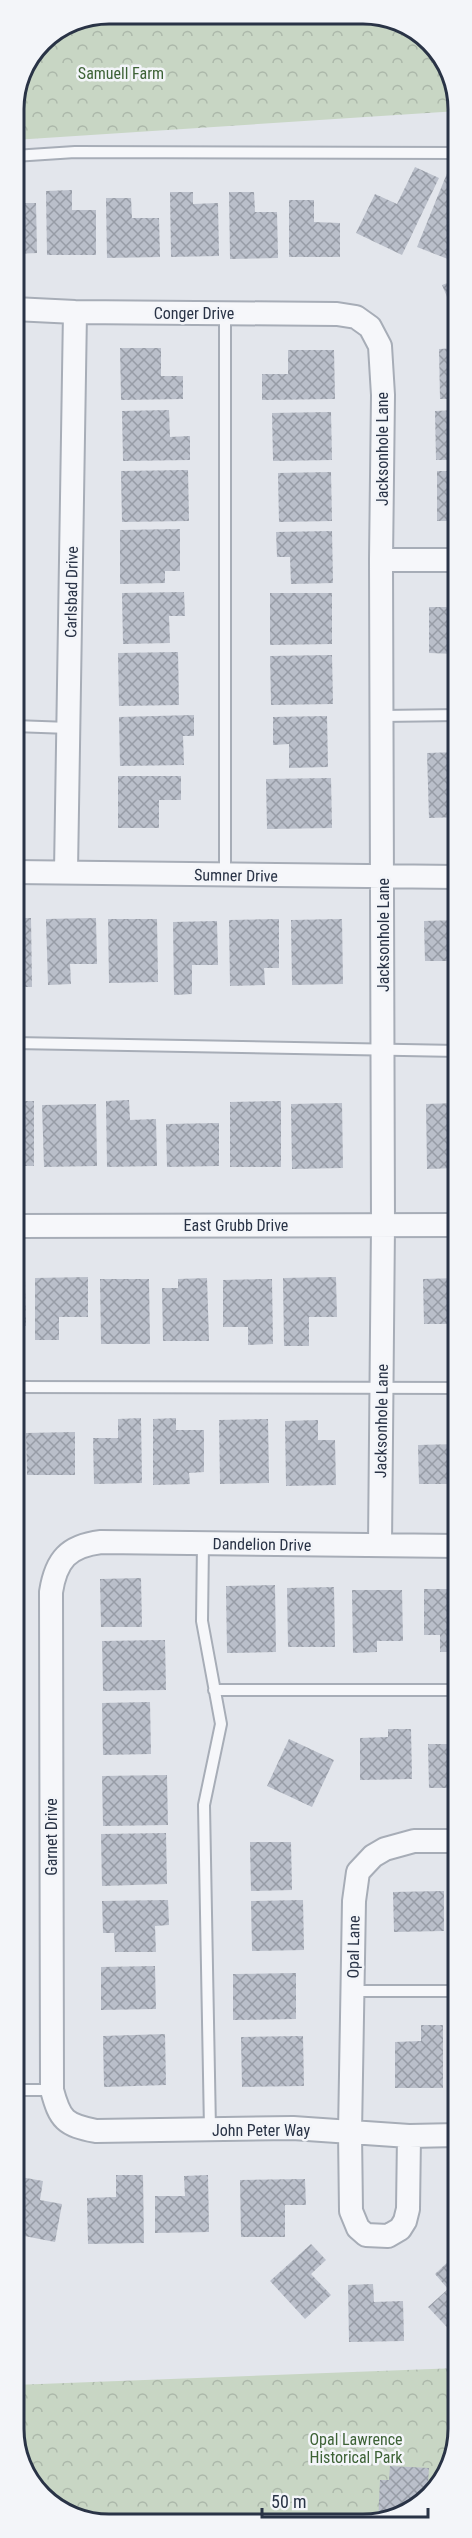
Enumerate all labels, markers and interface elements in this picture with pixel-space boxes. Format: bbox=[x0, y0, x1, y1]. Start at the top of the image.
park label: Samuell Farm bbox=[78, 64, 164, 83]
street label: Conger Drive bbox=[154, 304, 234, 323]
street label: Jacksonhole Lane bbox=[373, 392, 392, 506]
street label: Carlsbad Drive bbox=[61, 546, 82, 638]
street label: Sumner Drive bbox=[194, 865, 278, 886]
street label: Jacksonhole Lane bbox=[374, 878, 393, 992]
street label: East Grubb Drive bbox=[184, 1216, 288, 1235]
street label: Jacksonhole Lane bbox=[371, 1364, 392, 1478]
street label: Dandelion Drive bbox=[212, 1534, 312, 1555]
street label: Garnet Drive bbox=[42, 1798, 61, 1876]
street label: Opal Lane bbox=[343, 1915, 364, 1979]
street label: John Peter Way bbox=[212, 2121, 310, 2140]
park label: Opal Lawrence Historical Park bbox=[309, 2430, 403, 2467]
scale bar bbox=[262, 2481, 428, 2519]
text: 50 m bbox=[271, 2491, 306, 2512]

